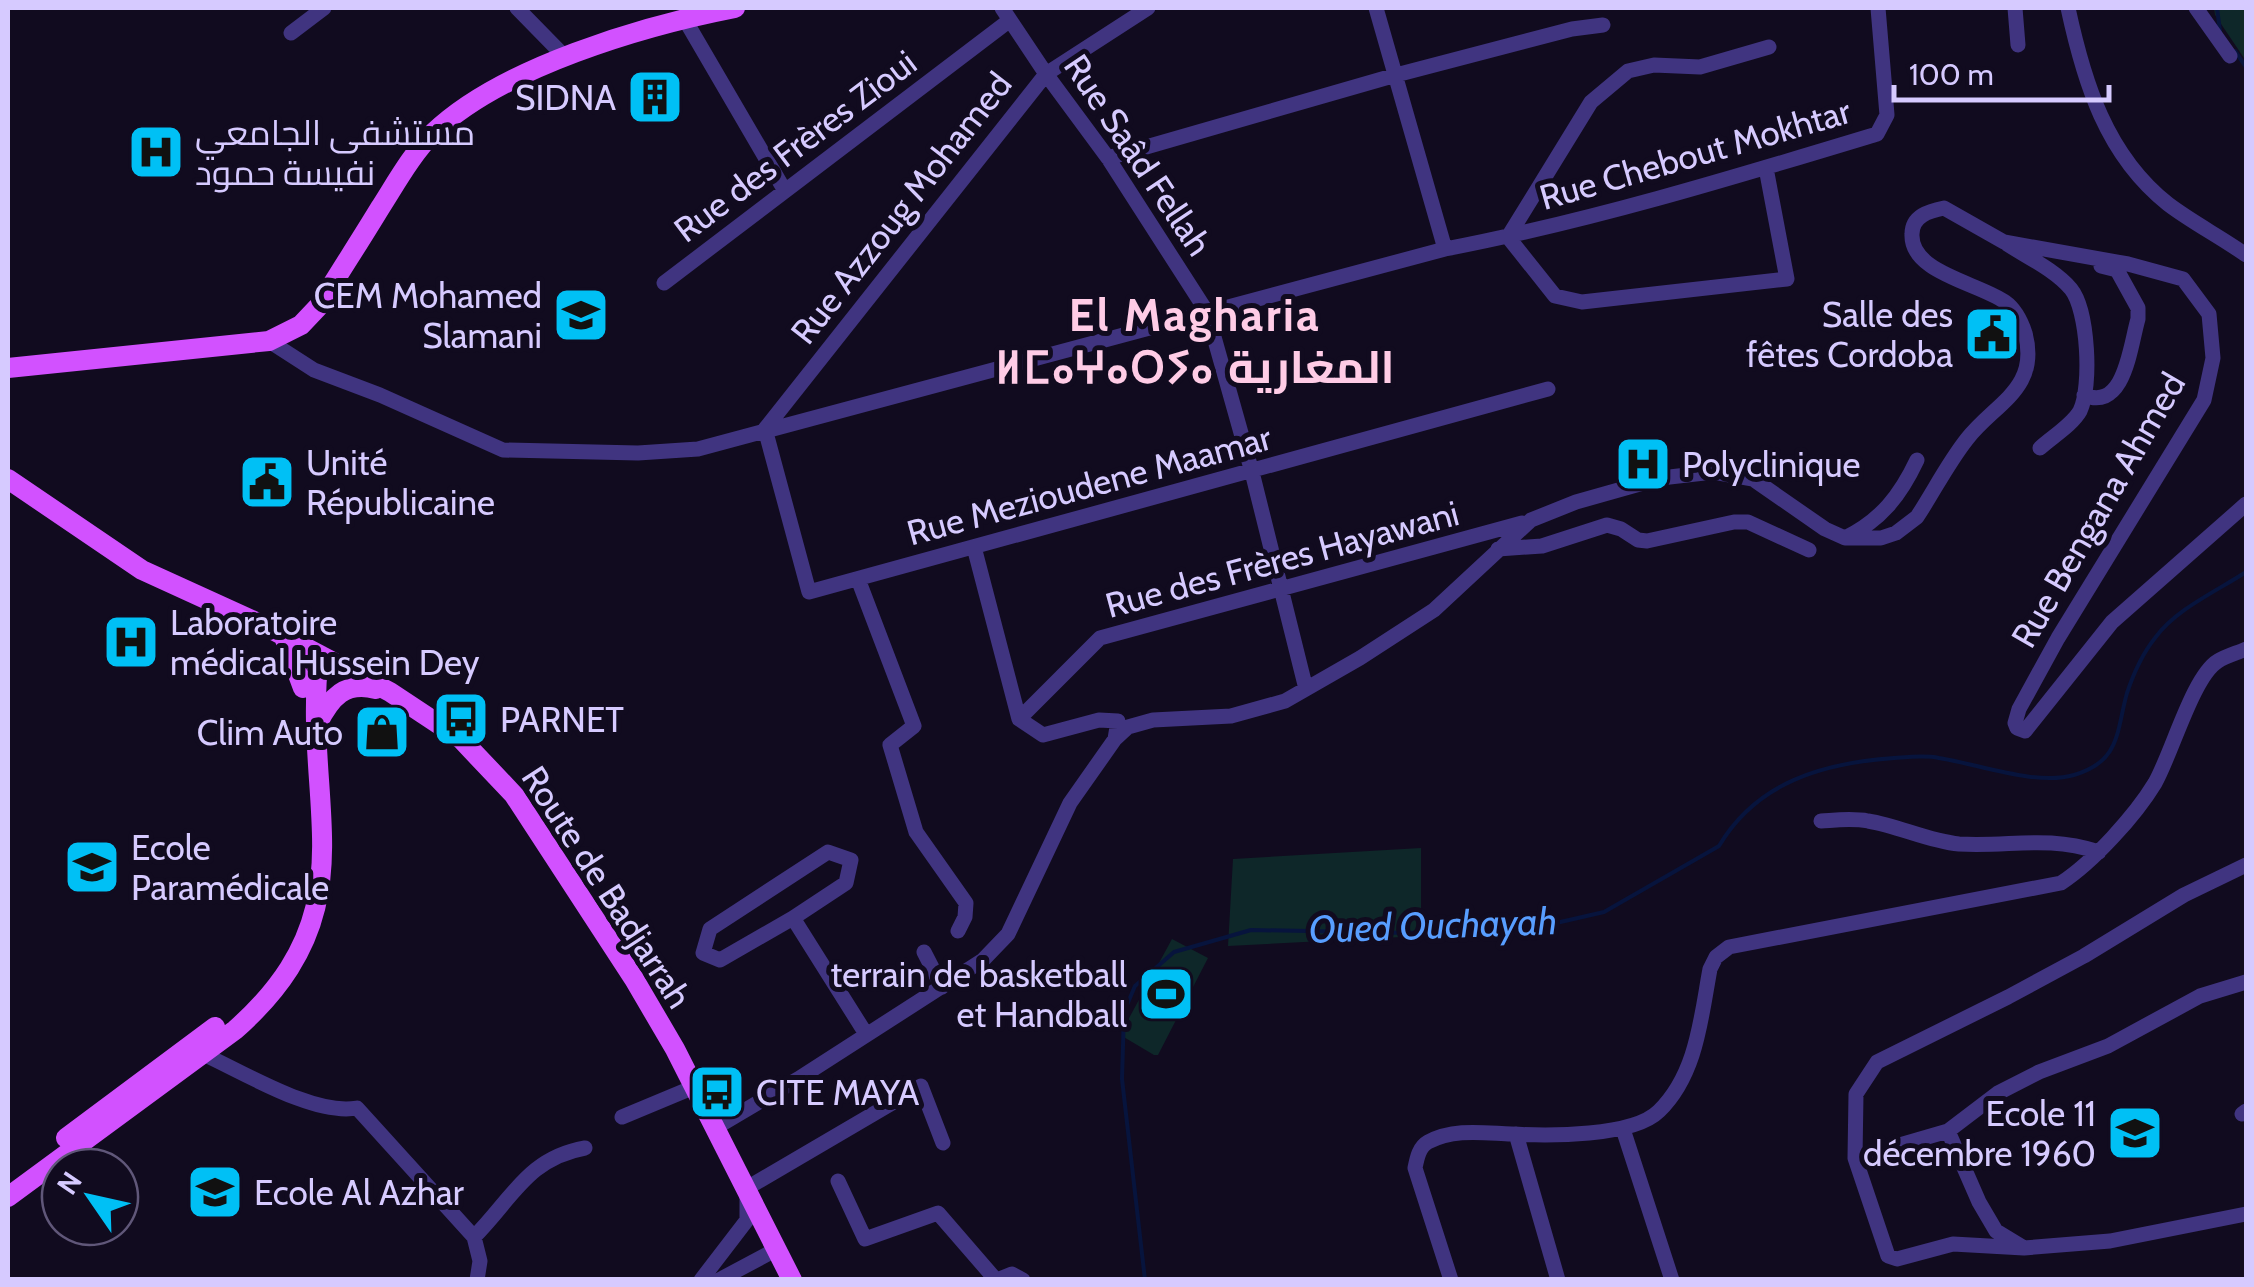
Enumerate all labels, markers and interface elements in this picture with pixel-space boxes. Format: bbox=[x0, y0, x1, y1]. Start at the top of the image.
scale bar bbox=[1894, 40, 2109, 102]
street label: Rue des Frères Zioui bbox=[665, 41, 925, 251]
street label: Rue Saâd Fellah bbox=[1055, 46, 1221, 264]
text: 100 m bbox=[1909, 56, 1994, 93]
street label: Rue Azzoug Mohamed bbox=[782, 64, 1020, 352]
building icon: SIDNA bbox=[625, 67, 685, 127]
place label: SIDNA bbox=[515, 76, 616, 119]
street label: Rue Chebout Mokhtar bbox=[1535, 89, 1855, 219]
place label: مستشفى الجامعي نفيسة حمود bbox=[195, 111, 475, 194]
hospital icon: مستشفى الجامعي نفيسة حمود bbox=[126, 122, 186, 182]
place label: CEM Mohamed Slamani bbox=[314, 274, 542, 357]
school or university icon: CEM Mohamed Slamani bbox=[551, 285, 611, 345]
district label: El Magharia ⵍⵎⴰⵖⴰⵔⵢⴰ المغارية bbox=[995, 288, 1395, 394]
place label: Salle des fêtes Cordoba bbox=[1746, 293, 1953, 376]
public building icon: Salle des fêtes Cordoba bbox=[1962, 304, 2022, 364]
street label: Rue Bengana Ahmed bbox=[2002, 365, 2194, 655]
street label: Rue Mezioudene Maamar bbox=[902, 416, 1276, 554]
hospital icon: Polyclinique bbox=[1613, 434, 1673, 494]
place label: Unité Républicaine bbox=[306, 441, 495, 524]
place label: Polyclinique bbox=[1682, 443, 1860, 486]
public building icon: Unité Républicaine bbox=[237, 452, 297, 512]
street label: Rue des Frères Hayawani bbox=[1101, 491, 1463, 627]
place label: Laboratoire médical Hussein Dey bbox=[170, 601, 480, 684]
hospital icon: Laboratoire médical Hussein Dey bbox=[101, 612, 161, 672]
bus stop icon: PARNET bbox=[431, 689, 491, 749]
place label: PARNET bbox=[500, 698, 624, 741]
shop icon: Clim Auto bbox=[352, 702, 412, 762]
place label: Clim Auto bbox=[197, 711, 343, 754]
street label: Route de Badjarrah bbox=[513, 758, 701, 1016]
place label: Ecole Paramédicale bbox=[131, 826, 329, 909]
school or university icon: Ecole Paramédicale bbox=[62, 837, 122, 897]
water label: Oued Ouchayah bbox=[1308, 897, 1558, 953]
place label: terrain de basketball et Handball bbox=[831, 953, 1128, 1036]
sports icon: terrain de basketball et Handball bbox=[1136, 964, 1196, 1024]
bus stop icon: CITE MAYA bbox=[687, 1062, 747, 1122]
place label: CITE MAYA bbox=[756, 1071, 920, 1114]
place label: Ecole 11 décembre 1960 bbox=[1863, 1092, 2096, 1175]
school or university icon: Ecole 11 décembre 1960 bbox=[2105, 1103, 2165, 1163]
north arrow bbox=[40, 1147, 140, 1247]
school or university icon: Ecole Al Azhar bbox=[185, 1162, 245, 1222]
text: N bbox=[50, 1165, 89, 1201]
place label: Ecole Al Azhar bbox=[254, 1171, 464, 1214]

